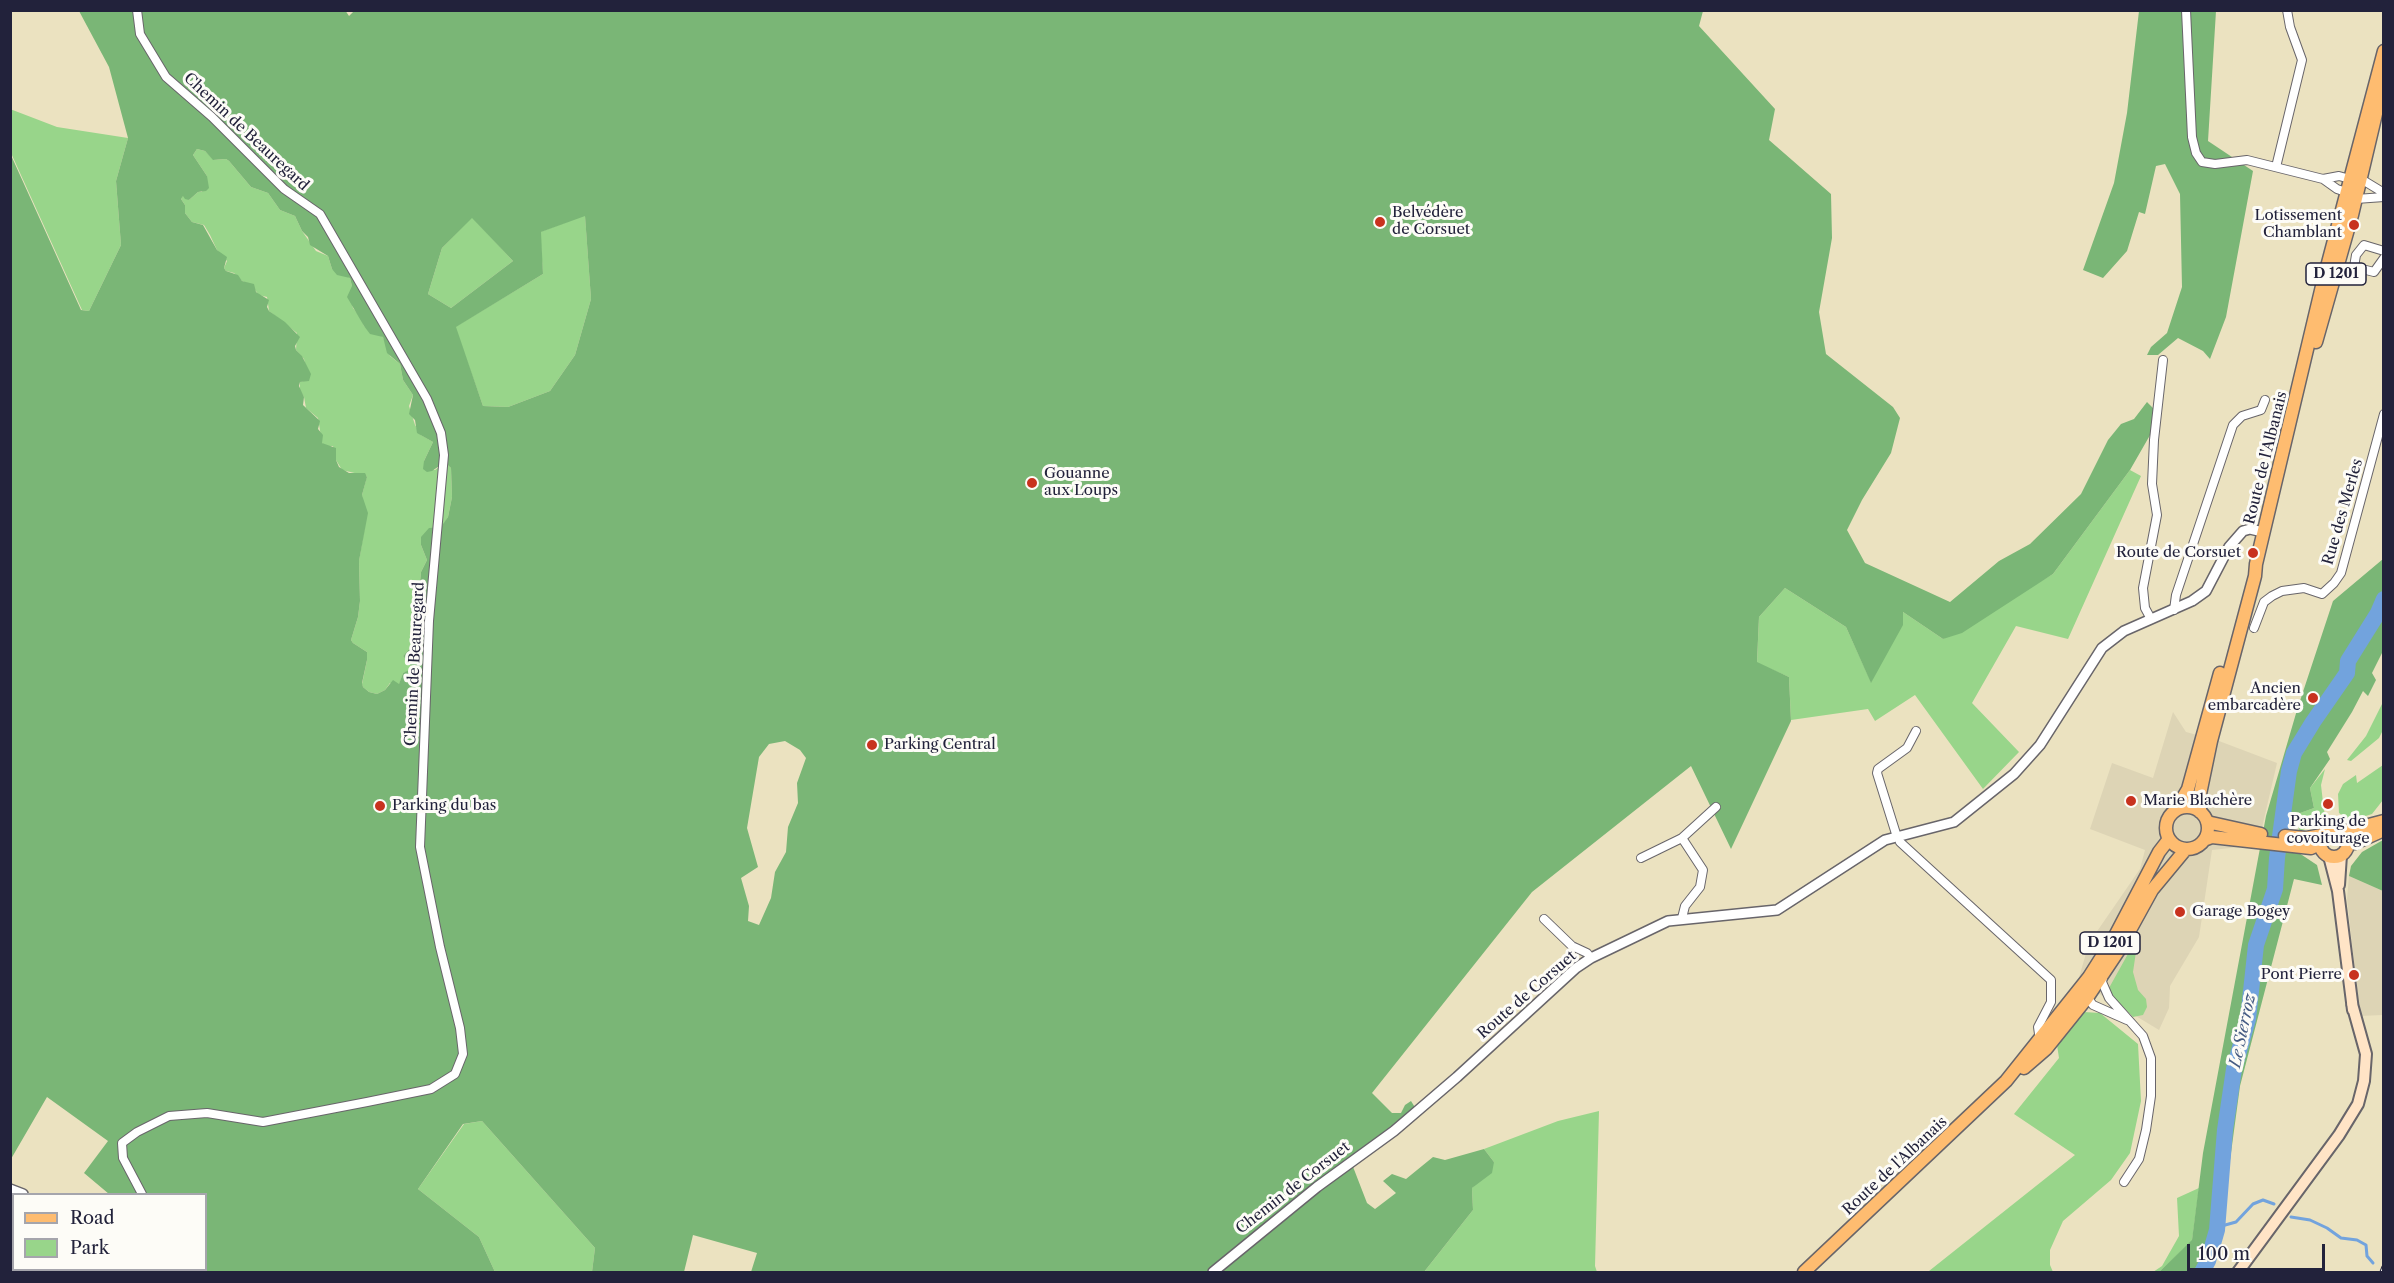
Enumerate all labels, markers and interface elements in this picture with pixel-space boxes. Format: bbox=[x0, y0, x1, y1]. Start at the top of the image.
street label: Chemin de Beauregard bbox=[180, 69, 312, 195]
place label: Belvédère de Corsuet bbox=[1392, 204, 1470, 239]
place label: Lotissement Chamblant bbox=[2255, 207, 2342, 242]
marker: Belvédère de Corsuet bbox=[1373, 215, 1387, 229]
marker: Lotissement Chamblant bbox=[2347, 218, 2361, 232]
road number: D 1201 bbox=[2306, 263, 2366, 285]
street label: Route de l'Albanais bbox=[2241, 390, 2291, 526]
street label: Rue des Merles bbox=[2319, 457, 2367, 567]
place label: Gouanne aux Loups bbox=[1044, 465, 1118, 500]
marker: Gouanne aux Loups bbox=[1025, 476, 1039, 490]
place label: Route de Corsuet bbox=[2116, 544, 2241, 562]
marker: Route de Corsuet bbox=[2246, 546, 2260, 560]
street label: Chemin de Beauregard bbox=[402, 581, 428, 747]
place label: Ancien embarcadère bbox=[2208, 680, 2301, 715]
marker: Ancien embarcadère bbox=[2306, 691, 2320, 705]
place label: Parking Central bbox=[884, 736, 996, 754]
marker: Parking Central bbox=[865, 738, 879, 752]
place label: Marie Blachère bbox=[2143, 792, 2252, 810]
marker: Marie Blachère bbox=[2124, 794, 2138, 808]
place label: Parking du bas bbox=[392, 797, 496, 815]
marker: Parking de covoiturage bbox=[2321, 797, 2335, 811]
marker: Parking du bas bbox=[373, 799, 387, 813]
place label: Parking de covoiturage bbox=[2286, 813, 2370, 848]
place label: Garage Bogey bbox=[2192, 903, 2290, 921]
marker: Garage Bogey bbox=[2173, 905, 2187, 919]
road number: D 1201 bbox=[2080, 932, 2140, 954]
street label: Route de Corsuet bbox=[1474, 947, 1580, 1043]
place label: Pont Pierre bbox=[2261, 966, 2342, 984]
marker: Pont Pierre bbox=[2347, 968, 2361, 982]
water label: Le Sierroz bbox=[2226, 992, 2260, 1070]
street label: Route de l'Albanais bbox=[1839, 1113, 1951, 1219]
street label: Chemin de Corsuet bbox=[1233, 1138, 1353, 1238]
legend bbox=[12, 1193, 207, 1271]
text: Road bbox=[70, 1207, 115, 1229]
scale bar bbox=[2190, 1232, 2328, 1270]
text: Park bbox=[70, 1237, 109, 1259]
text: 100 m bbox=[2198, 1243, 2250, 1265]

